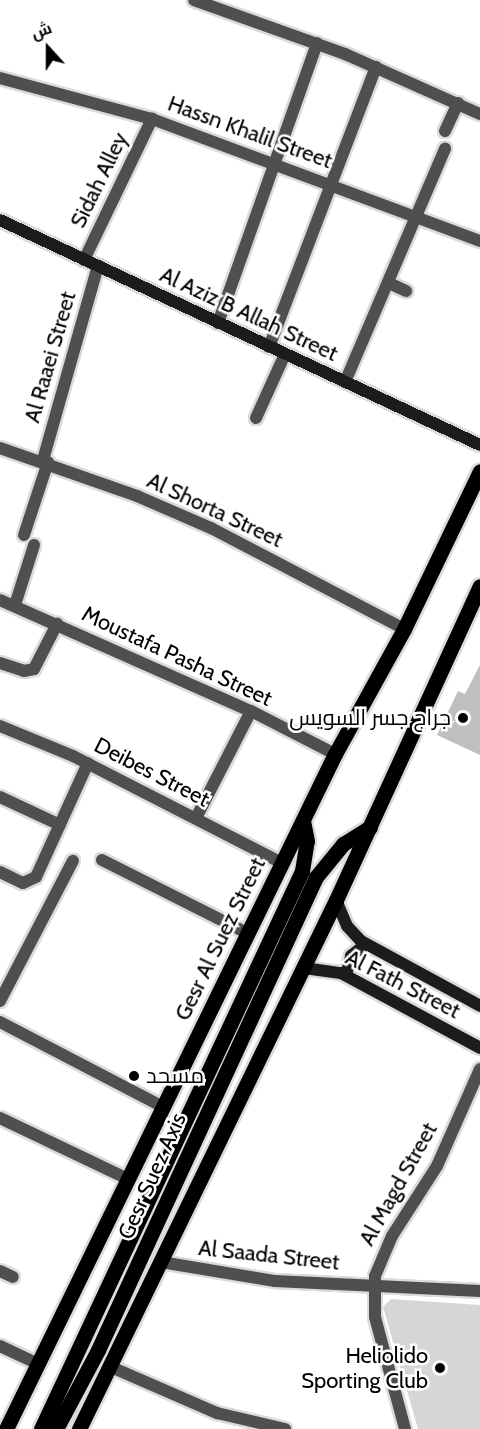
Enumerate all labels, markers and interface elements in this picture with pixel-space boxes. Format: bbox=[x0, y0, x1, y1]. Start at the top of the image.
north arrow bbox=[18, 18, 78, 78]
text: ش bbox=[28, 18, 54, 43]
street label: Hassn Khalil Street bbox=[164, 90, 336, 174]
street label: Sidah Alley bbox=[65, 128, 133, 232]
street label: Al Aziz B Allah Street bbox=[156, 261, 342, 367]
street label: Al Raaei Street bbox=[19, 288, 81, 426]
street label: Al Shorta Street bbox=[143, 467, 287, 553]
street label: Moustafa Pasha Street bbox=[78, 600, 276, 712]
place label: جراج جسر السويس bbox=[289, 705, 451, 731]
marker: جراج جسر السويس bbox=[456, 711, 470, 725]
street label: Deibes Street bbox=[90, 732, 214, 812]
street label: Gesr Al Suez Street bbox=[169, 853, 271, 1025]
street label: Al Fath Street bbox=[341, 944, 465, 1024]
place label: مسحد bbox=[146, 1063, 204, 1089]
marker: مسحد bbox=[127, 1069, 141, 1083]
street label: Gesr Suez Axis bbox=[112, 1109, 192, 1243]
street label: Al Magd Street bbox=[353, 1118, 443, 1250]
street label: Al Saada Street bbox=[197, 1234, 341, 1276]
place label: Heliolido Sporting Club bbox=[301, 1342, 428, 1394]
marker: Heliolido Sporting Club bbox=[433, 1361, 447, 1375]

